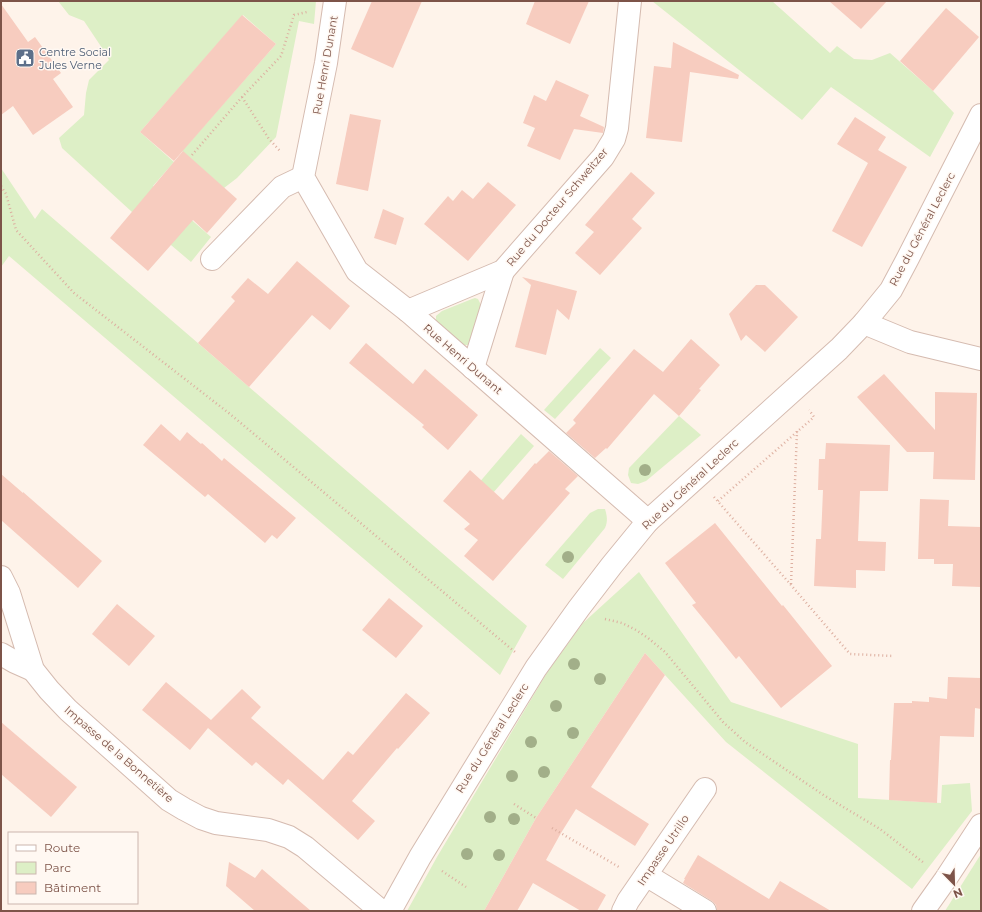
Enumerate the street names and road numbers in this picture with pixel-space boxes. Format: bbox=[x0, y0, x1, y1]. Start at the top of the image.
street label: Rue Henri Dunant bbox=[309, 14, 341, 116]
street label: Rue du Docteur Schweitzer bbox=[503, 145, 611, 269]
street label: Rue du Général Leclerc bbox=[886, 169, 958, 289]
street label: Rue Henri Dunant bbox=[421, 321, 506, 398]
street label: Rue du Général Leclerc bbox=[639, 435, 741, 533]
street label: Rue du Général Leclerc bbox=[452, 680, 532, 796]
street label: Impasse de la Bonnetière bbox=[62, 703, 177, 805]
street label: Impasse Utrillo bbox=[634, 812, 692, 888]

